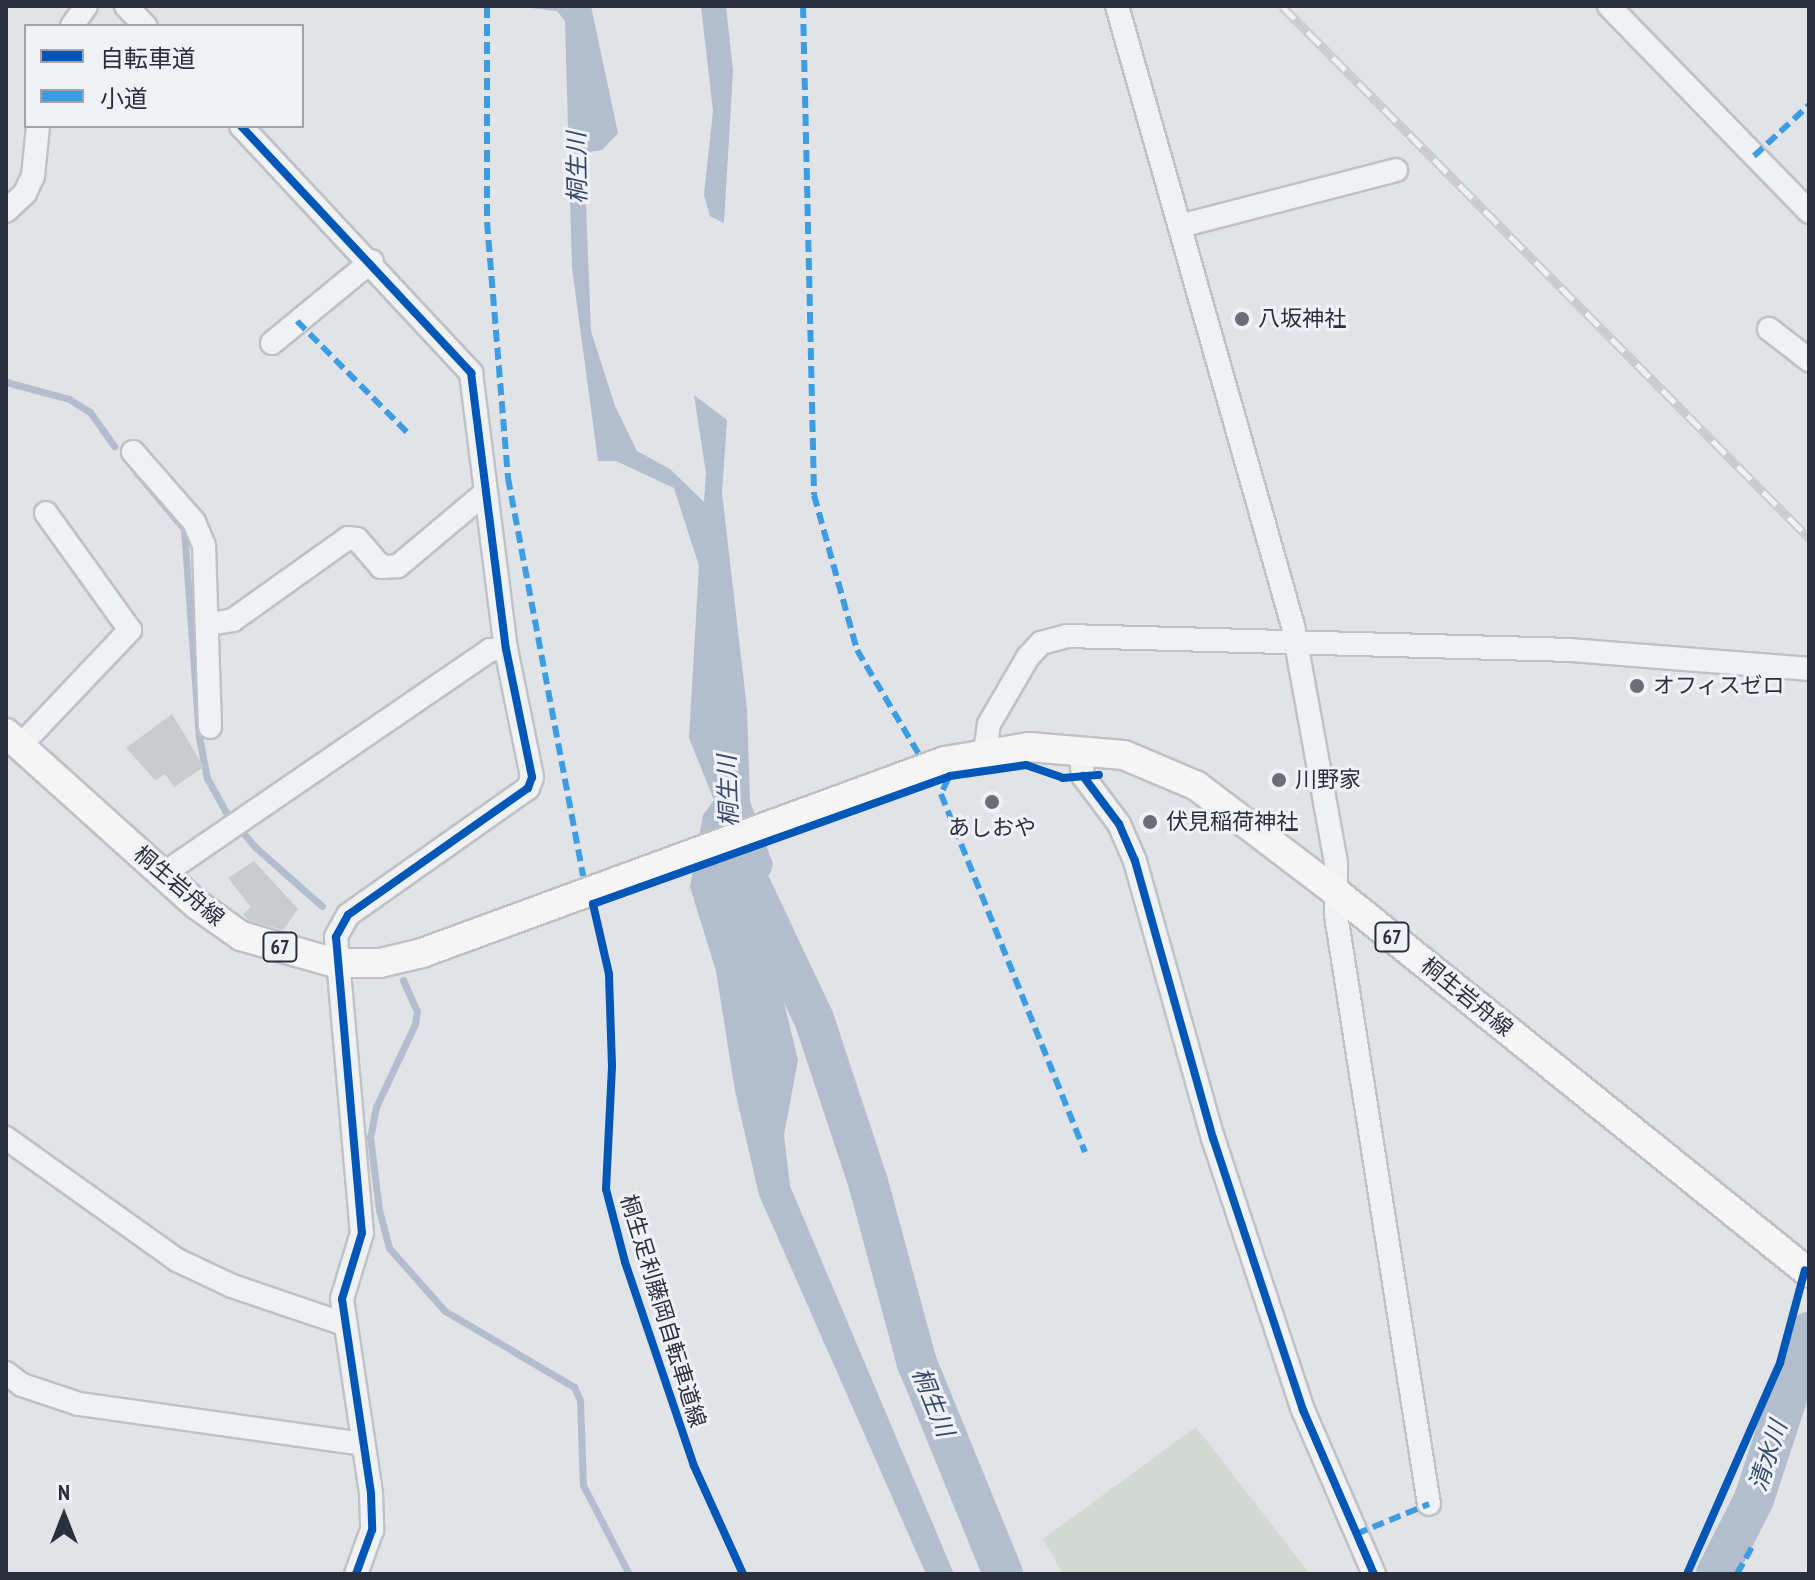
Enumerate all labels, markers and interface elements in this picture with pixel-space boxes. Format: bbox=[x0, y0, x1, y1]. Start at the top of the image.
legend bbox=[24, 24, 304, 128]
text: 自転車道 bbox=[100, 43, 196, 74]
text: 小道 bbox=[100, 83, 148, 114]
water label: 桐生川 bbox=[562, 132, 592, 204]
place label: 八坂神社 bbox=[1258, 306, 1346, 332]
marker: 八坂神社 bbox=[1233, 310, 1251, 328]
place label: オフィスゼロ bbox=[1653, 673, 1785, 699]
marker: オフィスゼロ bbox=[1628, 677, 1646, 695]
water label: 桐生川 bbox=[712, 755, 744, 827]
place label: 川野家 bbox=[1295, 767, 1361, 793]
marker: 川野家 bbox=[1270, 771, 1288, 789]
marker: あしおや bbox=[983, 793, 1001, 811]
place label: 伏見稲荷神社 bbox=[1166, 809, 1298, 835]
marker: 伏見稲荷神社 bbox=[1141, 813, 1159, 831]
place label: あしおや bbox=[948, 815, 1036, 841]
street label: 桐生岩舟線 bbox=[128, 841, 230, 931]
road number: 67 bbox=[1374, 921, 1410, 953]
road number: 67 bbox=[262, 931, 298, 963]
street label: 桐生岩舟線 bbox=[1416, 952, 1518, 1042]
street label: 桐生足利藤岡自転車道線 bbox=[615, 1191, 711, 1431]
water label: 桐生川 bbox=[906, 1363, 960, 1441]
water label: 清水川 bbox=[1743, 1417, 1793, 1495]
north arrow bbox=[24, 1476, 104, 1556]
text: N bbox=[58, 1478, 70, 1506]

